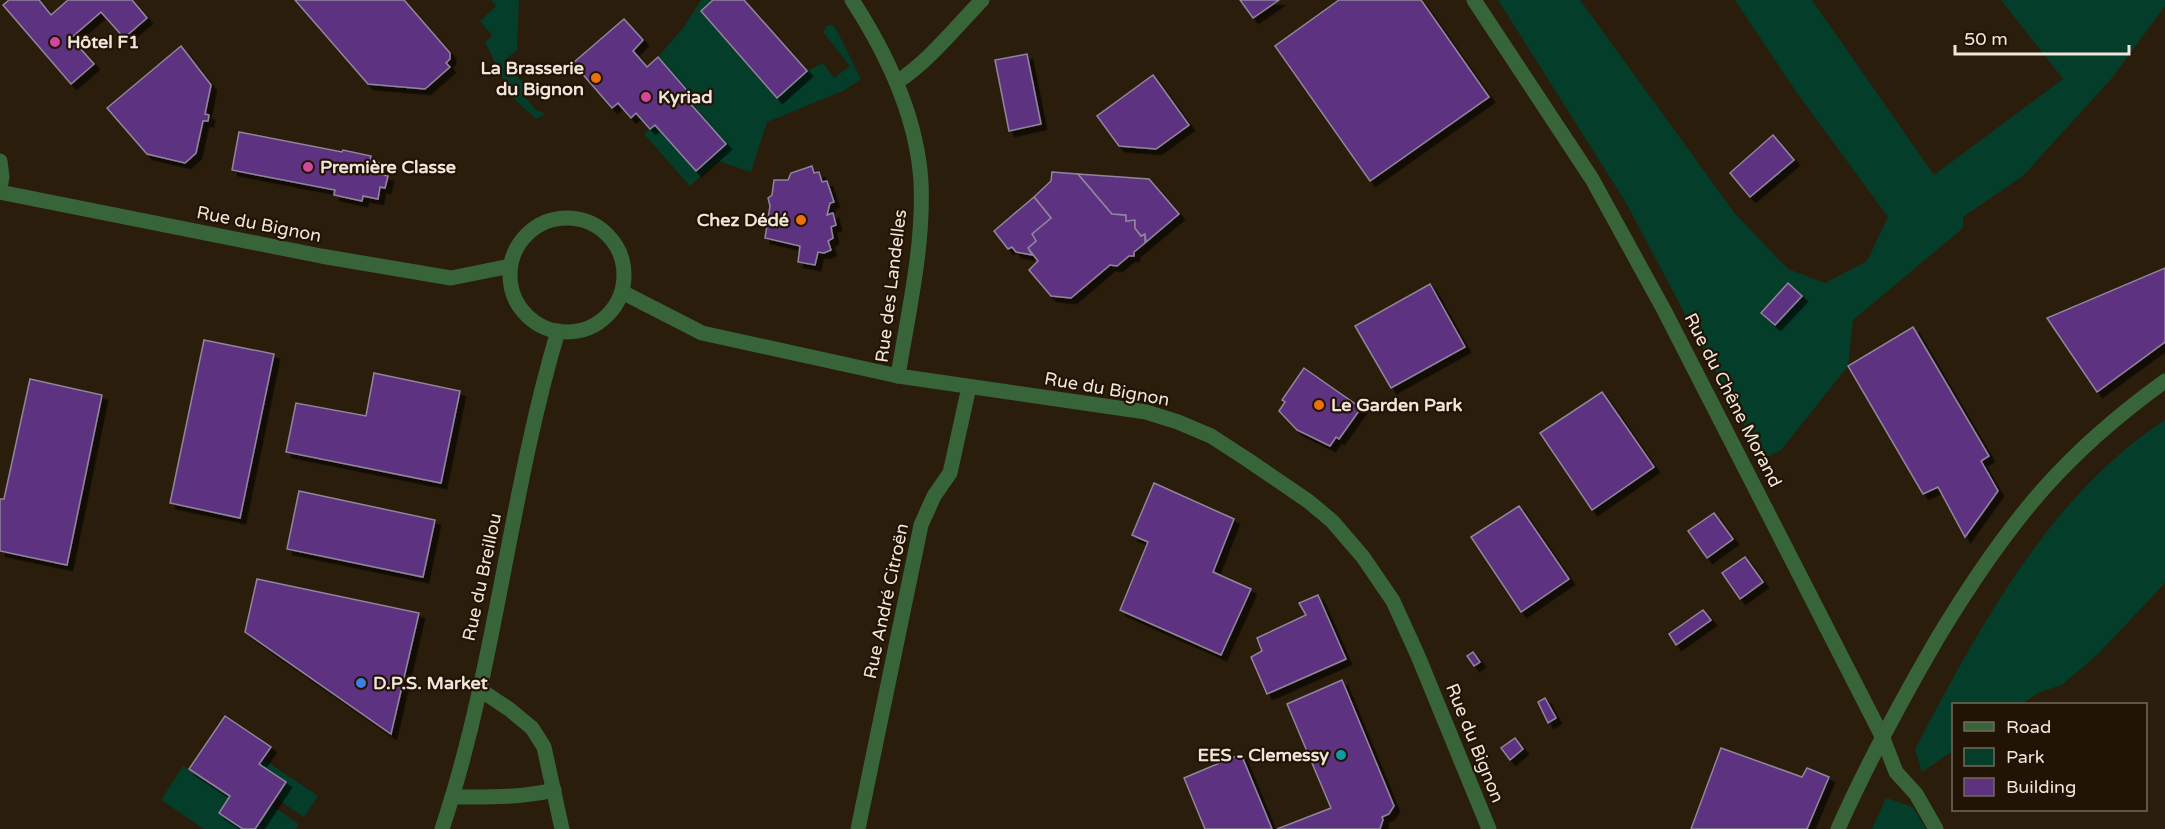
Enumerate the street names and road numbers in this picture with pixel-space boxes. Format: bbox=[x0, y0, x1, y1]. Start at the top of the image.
street label: Rue du Bignon bbox=[195, 201, 323, 247]
street label: Rue des Landelles bbox=[871, 208, 911, 364]
street label: Rue du Chêne Morand bbox=[1679, 309, 1787, 491]
street label: Rue du Bignon bbox=[1043, 367, 1171, 411]
street label: Rue du Breillou bbox=[458, 511, 506, 643]
street label: Rue André Citroën bbox=[859, 521, 913, 681]
street label: Rue du Bignon bbox=[1441, 680, 1509, 806]

